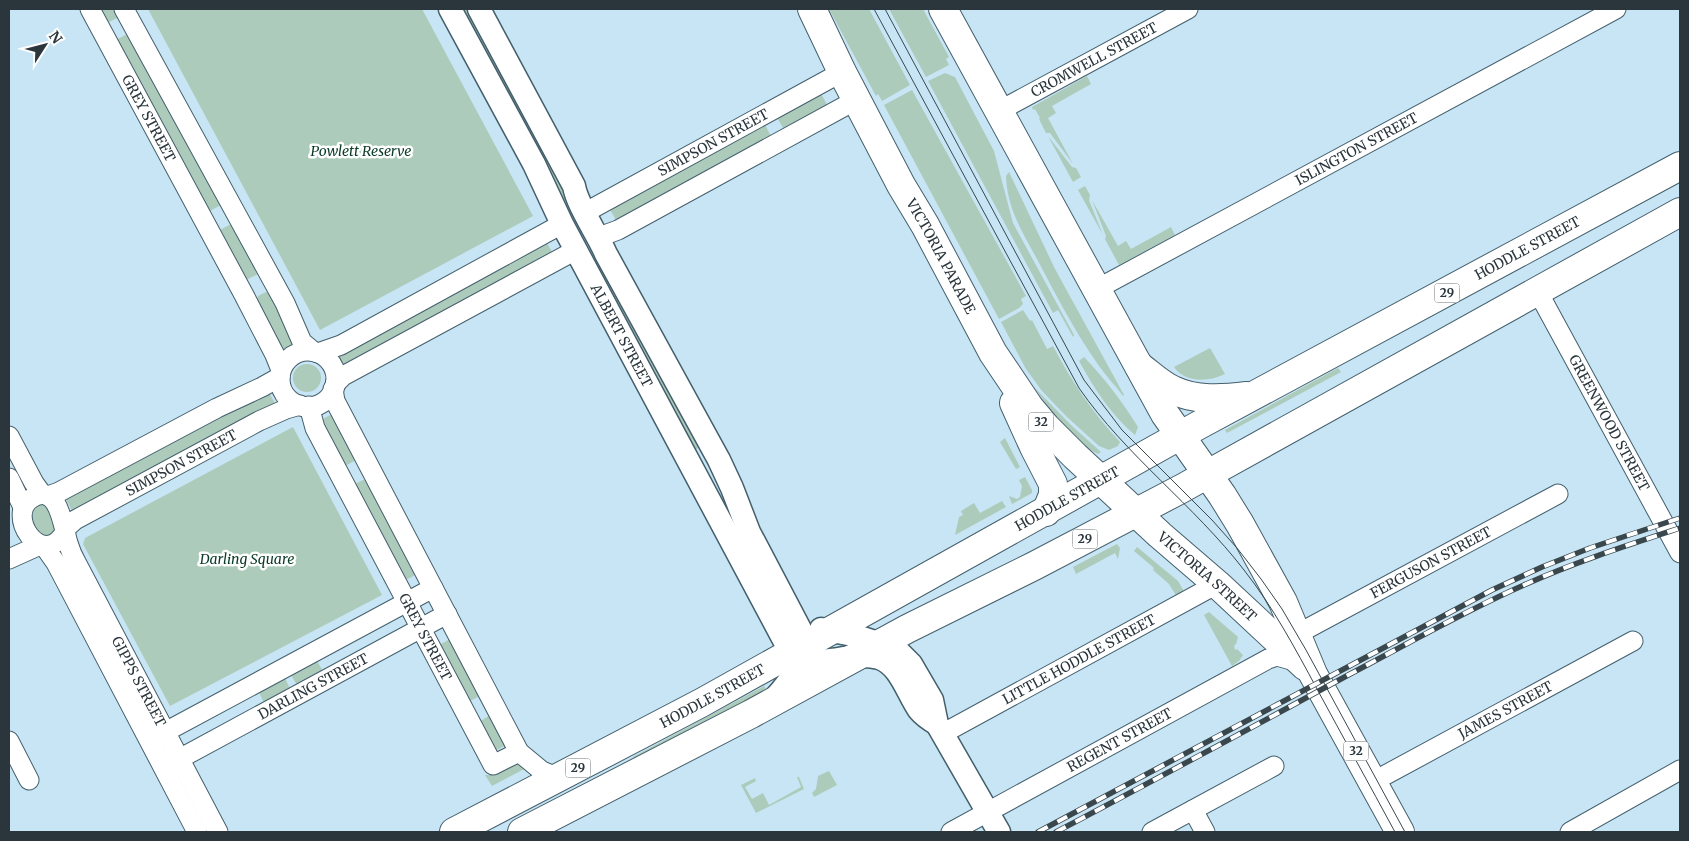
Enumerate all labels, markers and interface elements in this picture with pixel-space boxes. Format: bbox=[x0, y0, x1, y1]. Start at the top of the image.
street label: CROMWELL STREET bbox=[1028, 18, 1161, 101]
north arrow bbox=[20, 20, 70, 70]
text: N bbox=[45, 28, 66, 47]
street label: GREY STREET bbox=[118, 72, 180, 165]
street label: SIMPSON STREET bbox=[655, 105, 772, 180]
street label: ISLINGTON STREET bbox=[1292, 108, 1421, 189]
park label: Powlett Reserve bbox=[311, 142, 411, 160]
street label: VICTORIA PARADE bbox=[902, 194, 980, 317]
street label: HODDLE STREET bbox=[1472, 212, 1584, 284]
street label: ALBERT STREET bbox=[586, 280, 657, 390]
road number: 29 bbox=[1434, 284, 1460, 302]
street label: GREENWOOD STREET bbox=[1565, 352, 1654, 494]
road number: 32 bbox=[1028, 412, 1054, 432]
street label: SIMPSON STREET bbox=[122, 425, 240, 500]
street label: HODDLE STREET bbox=[1012, 462, 1123, 535]
street label: FERGUSON STREET bbox=[1367, 522, 1495, 602]
street label: VICTORIA STREET bbox=[1153, 527, 1261, 626]
road number: 29 bbox=[1072, 530, 1098, 548]
park label: Darling Square bbox=[199, 550, 294, 568]
street label: GREY STREET bbox=[395, 590, 456, 684]
street label: LITTLE HODDLE STREET bbox=[999, 610, 1159, 708]
street label: GIPPS STREET bbox=[108, 633, 170, 730]
street label: DARLING STREET bbox=[255, 649, 372, 724]
street label: HODDLE STREET bbox=[657, 660, 768, 732]
street label: JAMES STREET bbox=[1454, 677, 1556, 743]
street label: REGENT STREET bbox=[1064, 704, 1175, 776]
road number: 32 bbox=[1344, 741, 1368, 760]
road number: 29 bbox=[566, 758, 590, 778]

